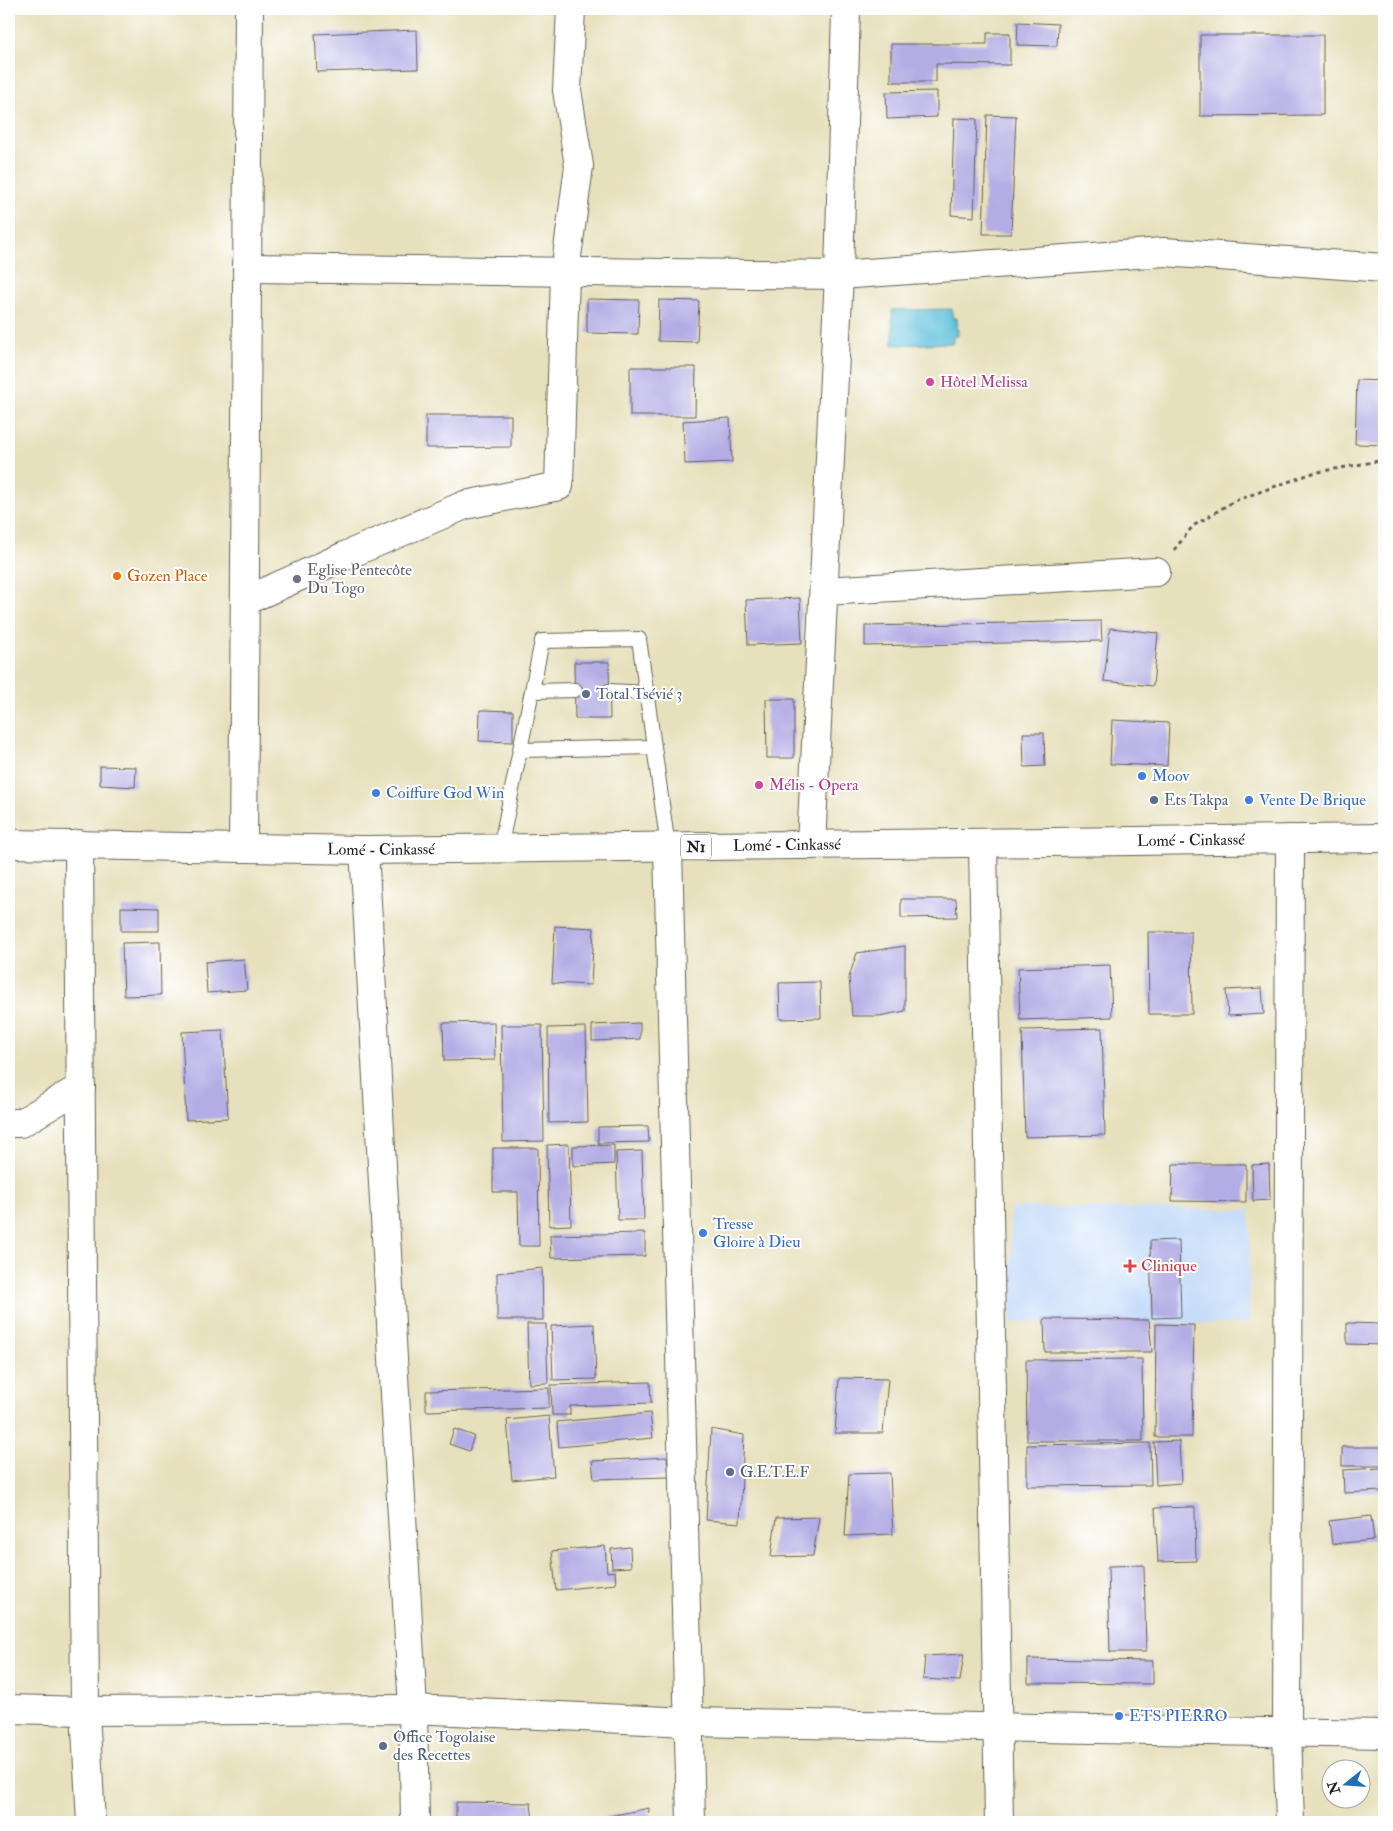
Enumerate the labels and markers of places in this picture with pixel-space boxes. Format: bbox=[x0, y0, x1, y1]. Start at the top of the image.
place label: Hôtel Melissa bbox=[940, 372, 1028, 392]
marker: Hôtel Melissa bbox=[924, 376, 936, 388]
place label: Eglise Pentecôte Du Togo bbox=[307, 560, 412, 598]
place label: Gozen Place bbox=[127, 566, 208, 586]
marker: Gozen Place bbox=[111, 570, 123, 582]
marker: Eglise Pentecôte Du Togo bbox=[291, 573, 303, 585]
place label: Total Tsévié 3 bbox=[596, 684, 682, 704]
marker: Total Tsévié 3 bbox=[580, 688, 592, 700]
place label: Moov bbox=[1152, 766, 1190, 786]
marker: Moov bbox=[1136, 770, 1148, 782]
place label: Mélis - Opera bbox=[769, 775, 859, 796]
marker: Mélis - Opera bbox=[753, 779, 765, 791]
place label: Coiffure God Win bbox=[386, 783, 504, 803]
marker: Coiffure God Win bbox=[370, 787, 382, 799]
place label: Ets Takpa bbox=[1164, 790, 1229, 811]
place label: Vente De Brique bbox=[1259, 790, 1366, 810]
marker: Ets Takpa bbox=[1148, 794, 1160, 806]
marker: Vente De Brique bbox=[1243, 794, 1255, 806]
place label: Tresse Gloire à Dieu bbox=[713, 1214, 800, 1252]
marker: Tresse Gloire à Dieu bbox=[697, 1227, 709, 1239]
place label: Clinique bbox=[1141, 1256, 1197, 1276]
marker: Clinique bbox=[1123, 1259, 1137, 1273]
place label: G.E.T.E.F bbox=[740, 1462, 809, 1482]
marker: G.E.T.E.F bbox=[724, 1466, 736, 1478]
place label: ETS PIERRO bbox=[1129, 1706, 1228, 1726]
marker: ETS PIERRO bbox=[1113, 1710, 1125, 1722]
place label: Office Togolaise des Recettes bbox=[393, 1727, 496, 1765]
marker: Office Togolaise des Recettes bbox=[377, 1740, 389, 1752]

